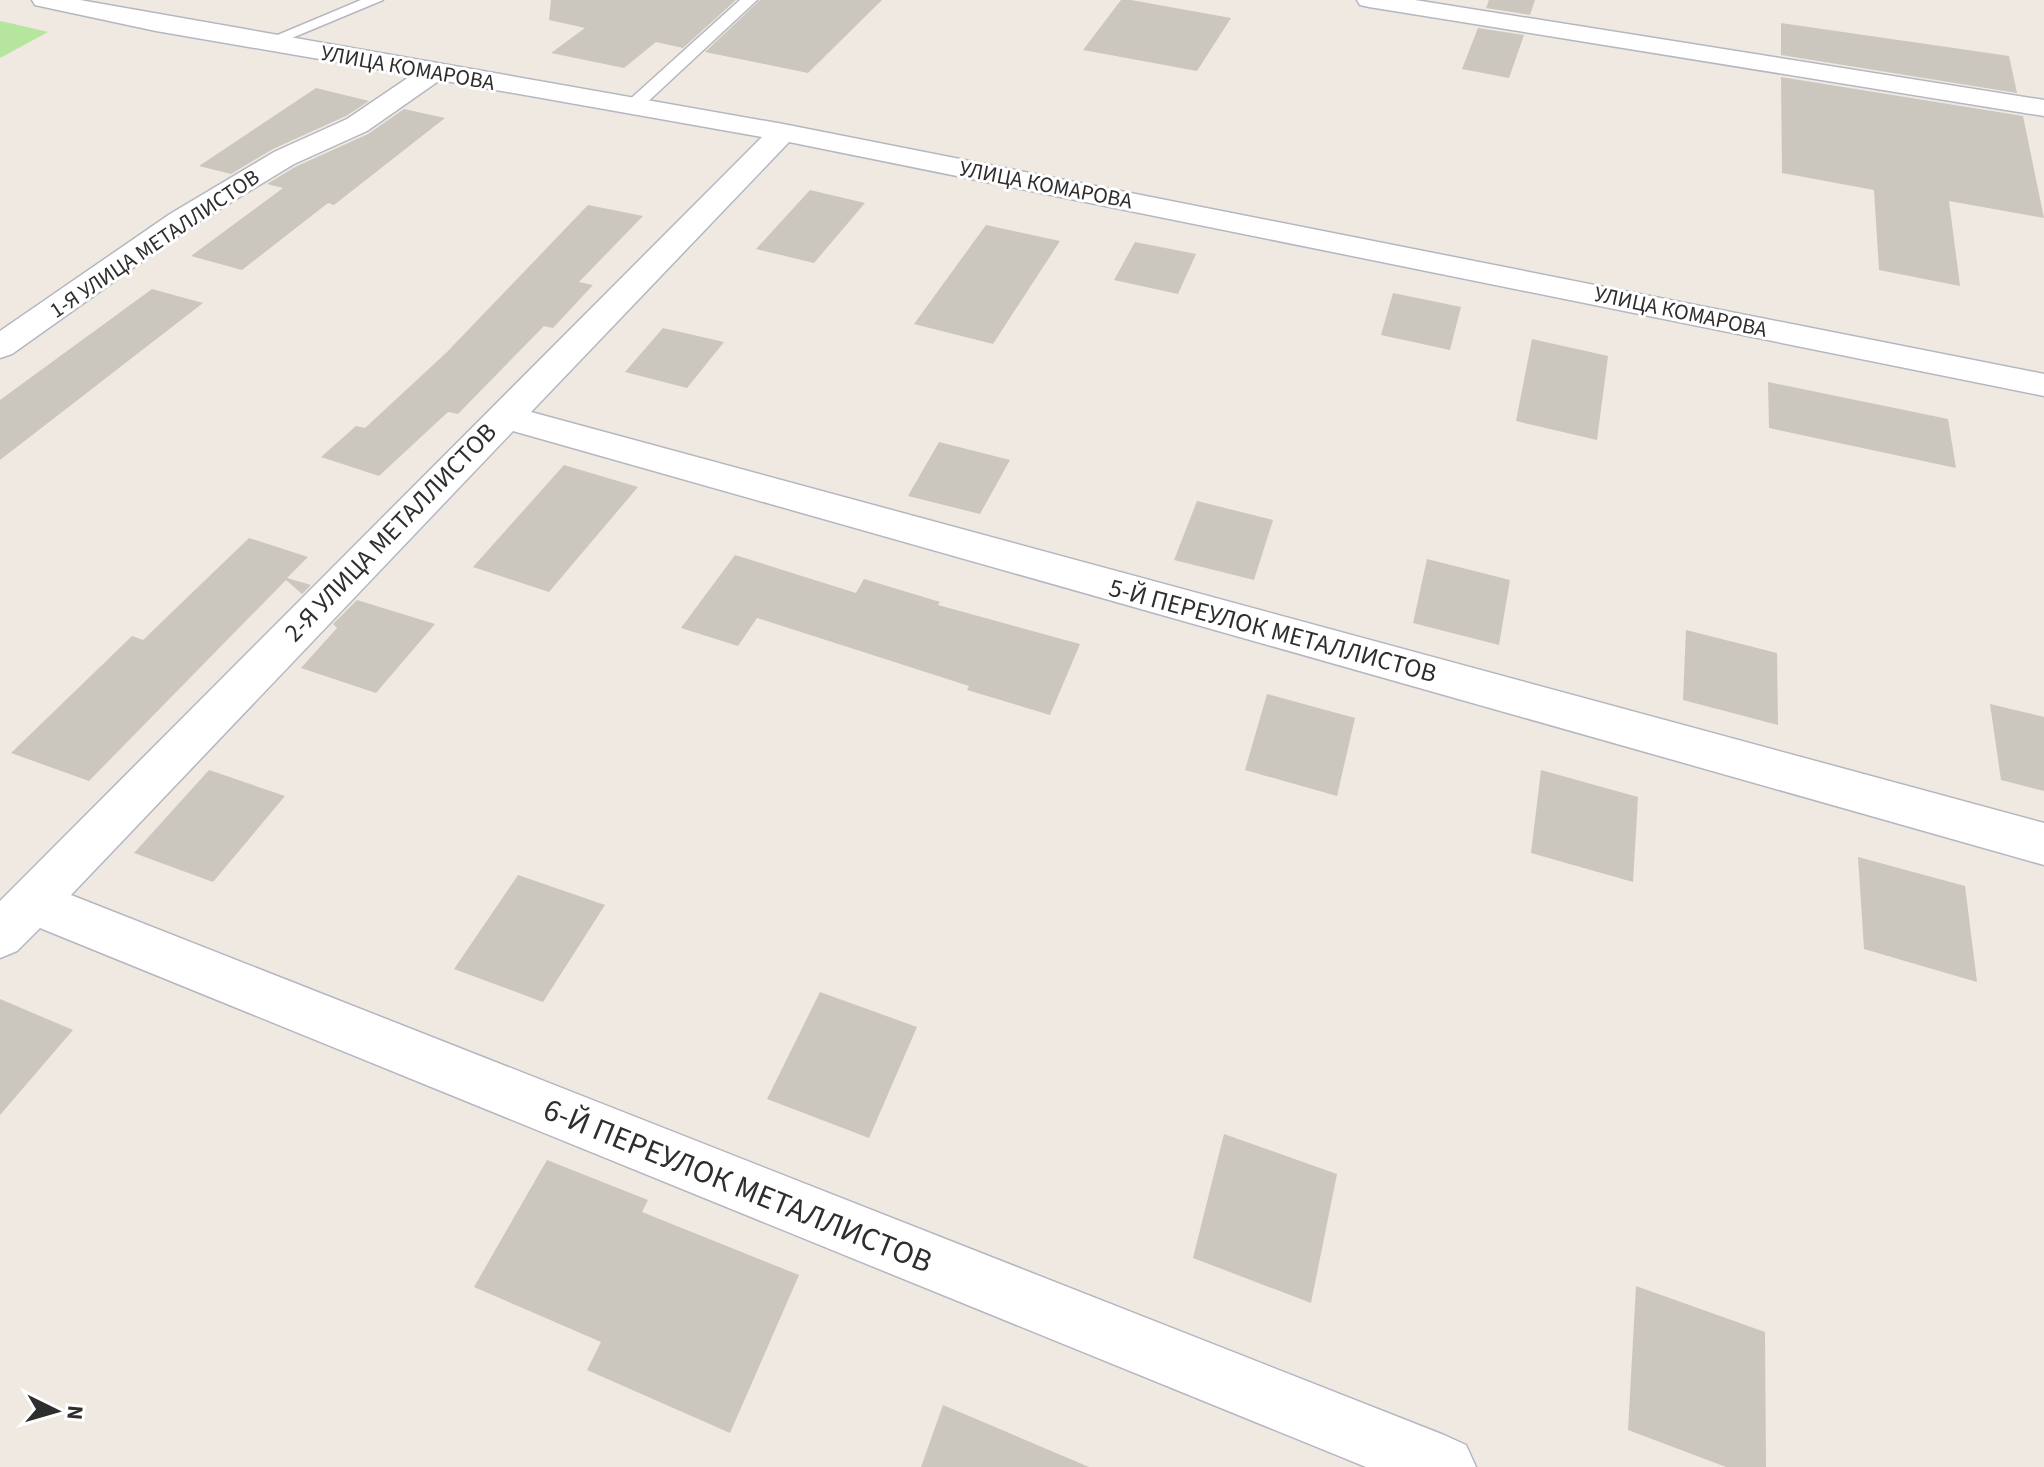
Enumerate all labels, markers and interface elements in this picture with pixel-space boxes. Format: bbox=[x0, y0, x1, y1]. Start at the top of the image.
street label: УЛИЦА КОМАРОВА bbox=[318, 37, 497, 99]
street label: УЛИЦА КОМАРОВА bbox=[956, 153, 1135, 217]
street label: 1-Я УЛИЦА МЕТАЛЛИСТОВ bbox=[43, 161, 266, 326]
street label: УЛИЦА КОМАРОВА bbox=[1591, 278, 1770, 346]
street label: 2-Я УЛИЦА МЕТАЛЛИСТОВ bbox=[276, 415, 505, 650]
street label: 5-Й ПЕРЕУЛОК МЕТАЛЛИСТОВ bbox=[1105, 569, 1441, 692]
street label: 6-Й ПЕРЕУЛОК МЕТАЛЛИСТОВ bbox=[536, 1087, 939, 1285]
north arrow bbox=[16, 1371, 96, 1451]
text: N bbox=[58, 1404, 92, 1421]

